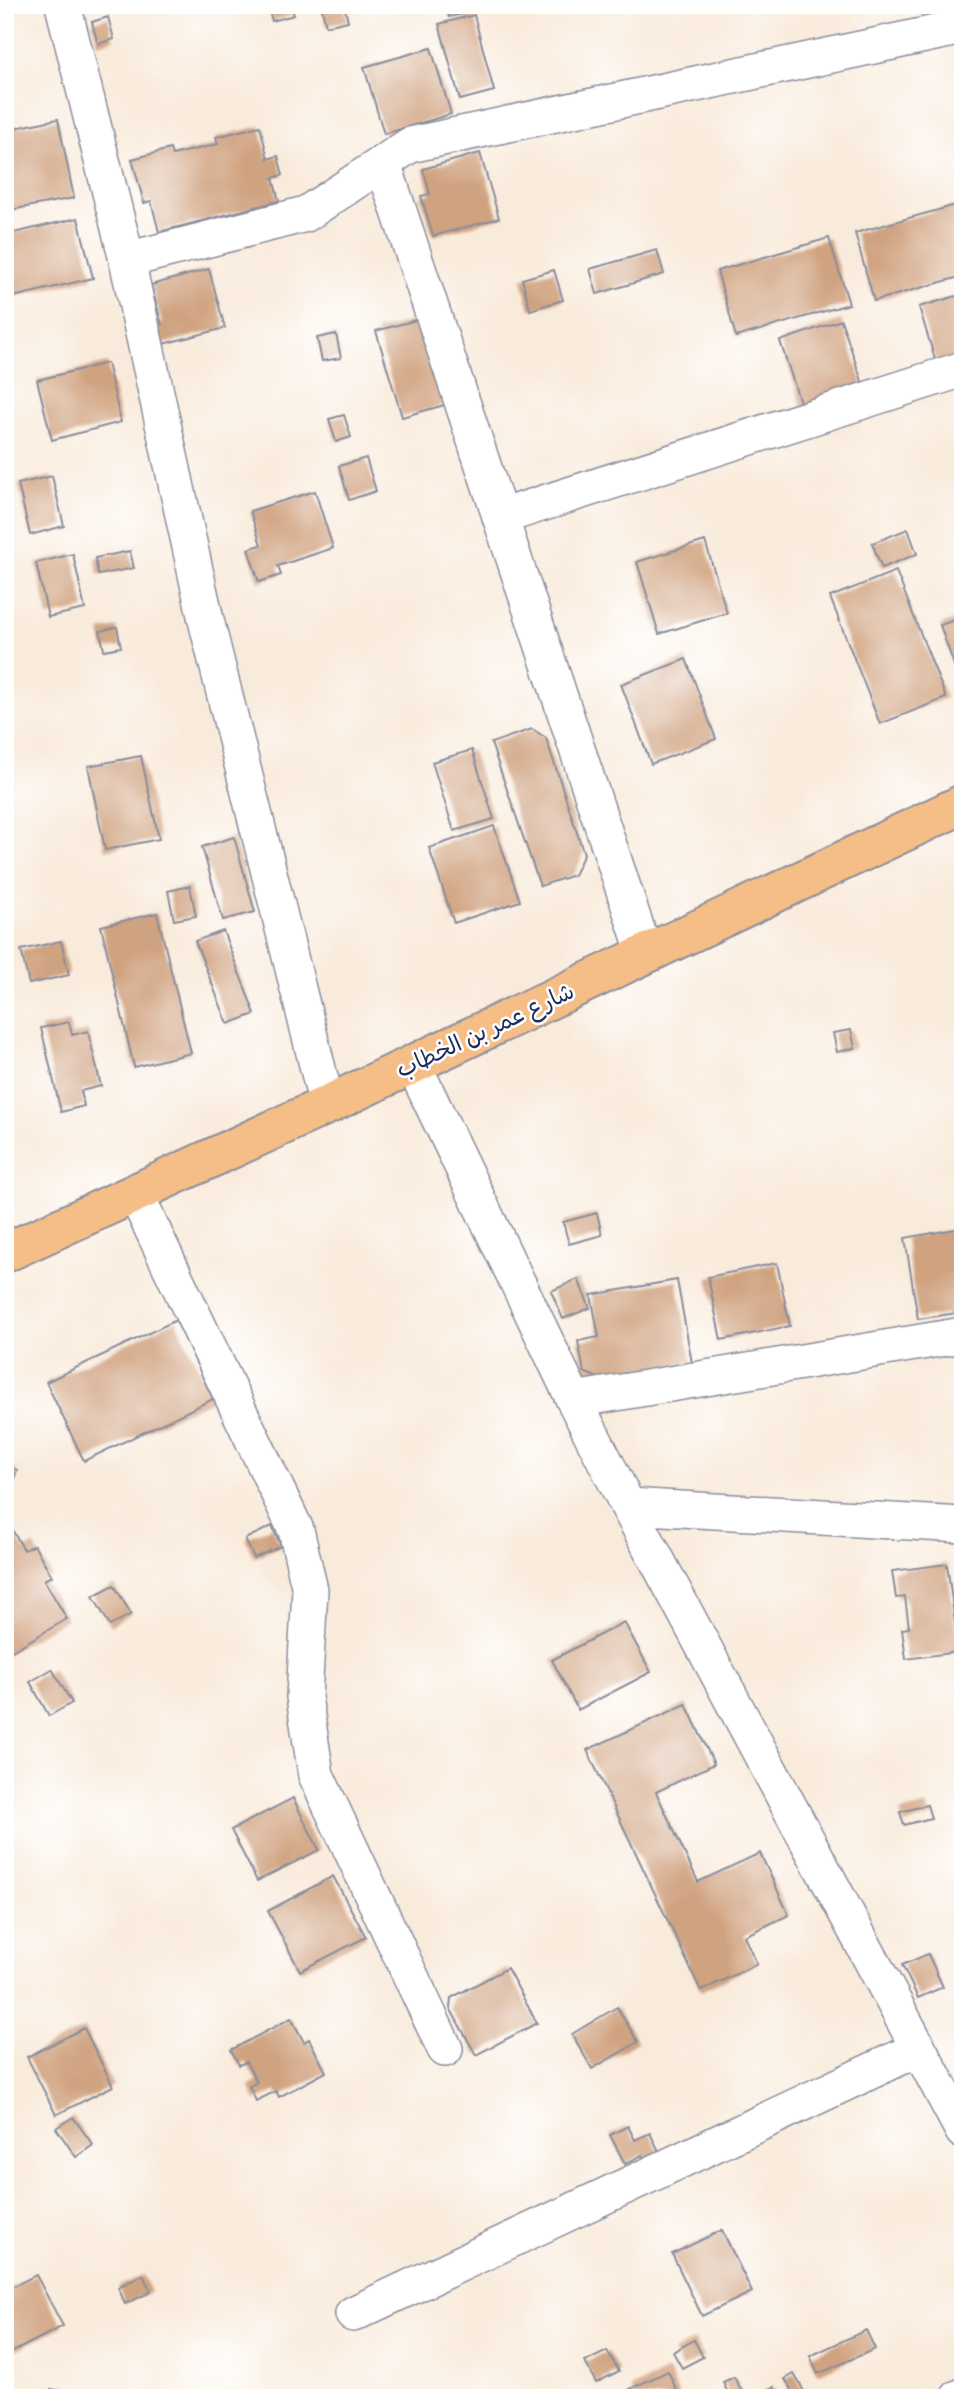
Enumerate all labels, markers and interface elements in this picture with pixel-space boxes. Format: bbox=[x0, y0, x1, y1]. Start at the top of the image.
street label: شارع عمر بن الخطاب bbox=[392, 977, 581, 1089]

